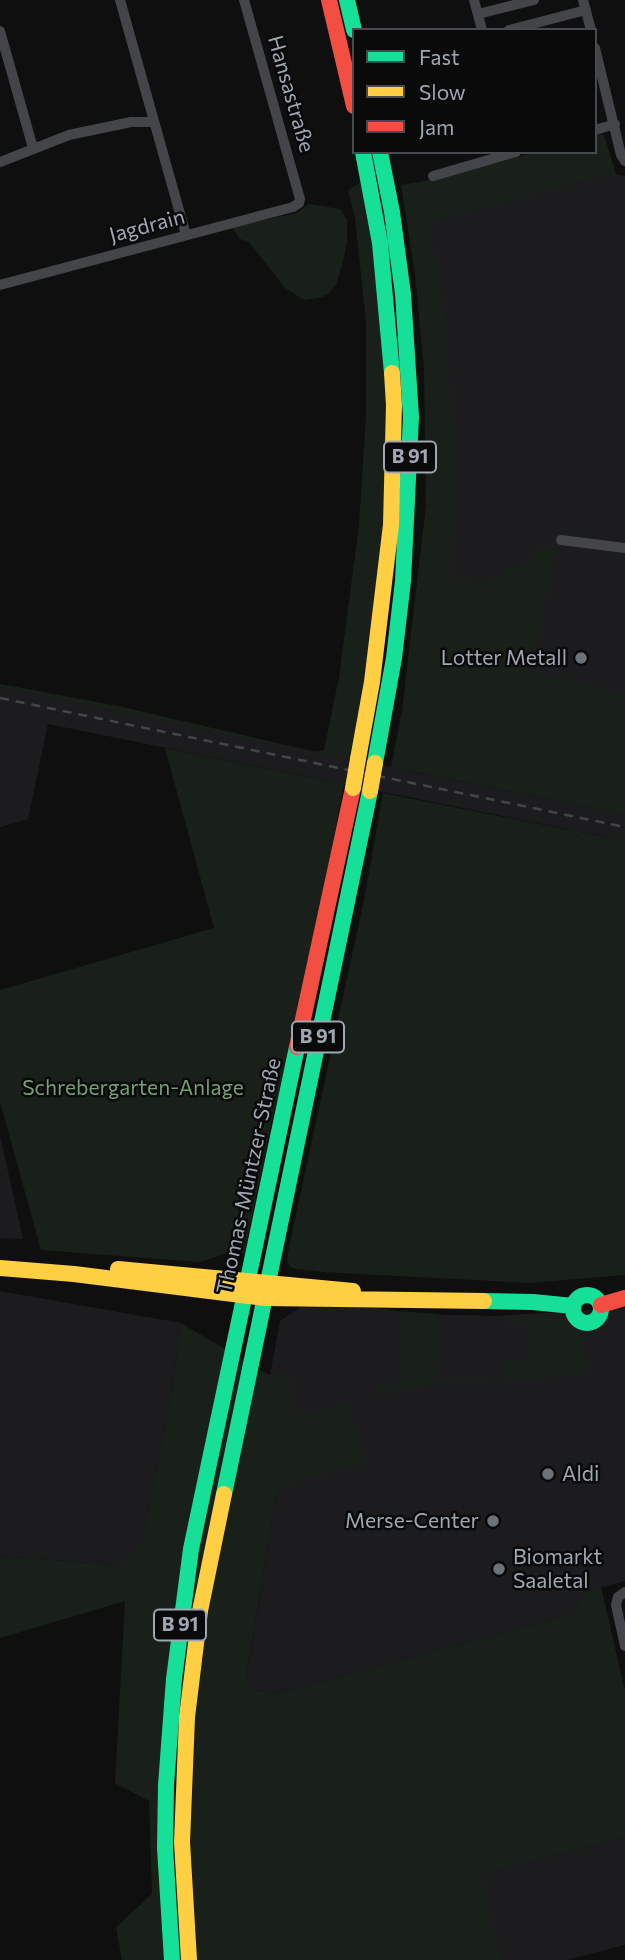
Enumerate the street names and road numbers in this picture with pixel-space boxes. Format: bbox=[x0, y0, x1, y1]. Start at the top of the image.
street label: Hansastraße bbox=[262, 33, 320, 155]
street label: Jagdrain bbox=[107, 204, 187, 248]
road number: B 91 bbox=[384, 442, 436, 472]
road number: B 91 bbox=[292, 1021, 344, 1052]
street label: Thomas-Müntzer-Straße bbox=[212, 1056, 286, 1296]
road number: B 91 bbox=[154, 1610, 206, 1640]

